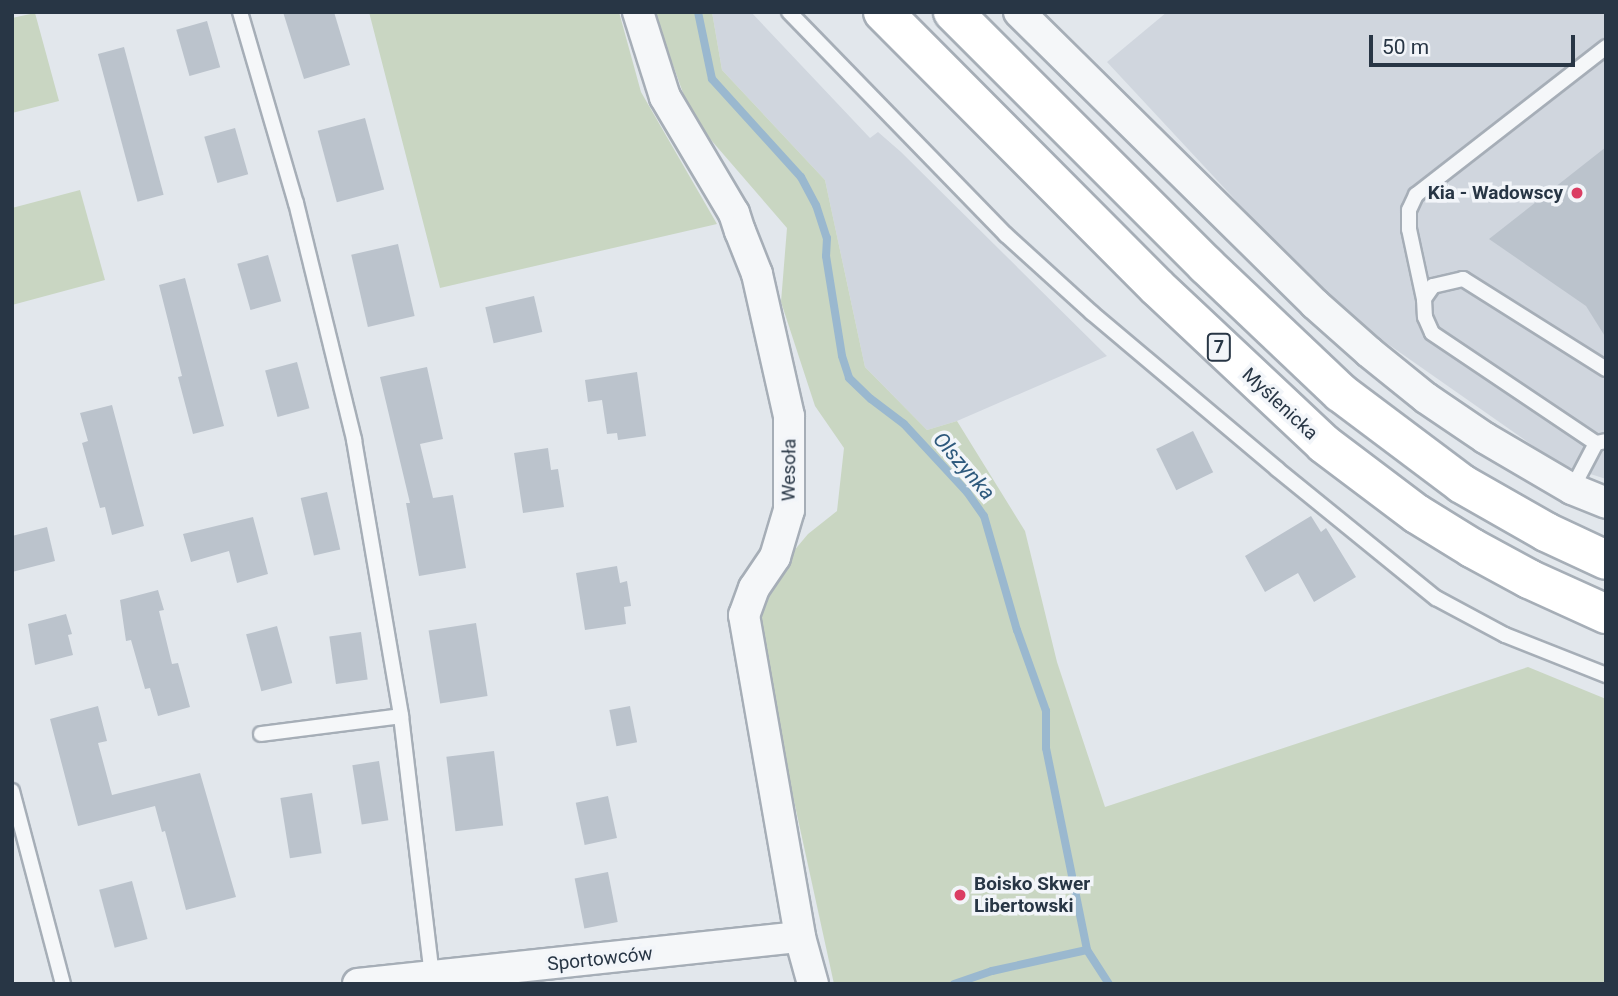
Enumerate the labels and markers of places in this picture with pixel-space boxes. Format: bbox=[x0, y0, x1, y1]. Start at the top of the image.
place label: Kia - Wadowscy bbox=[1428, 182, 1563, 204]
marker: Kia - Wadowscy bbox=[1569, 185, 1585, 201]
place label: Boisko Skwer Libertowski bbox=[974, 873, 1090, 917]
marker: Boisko Skwer Libertowski bbox=[952, 887, 968, 903]

